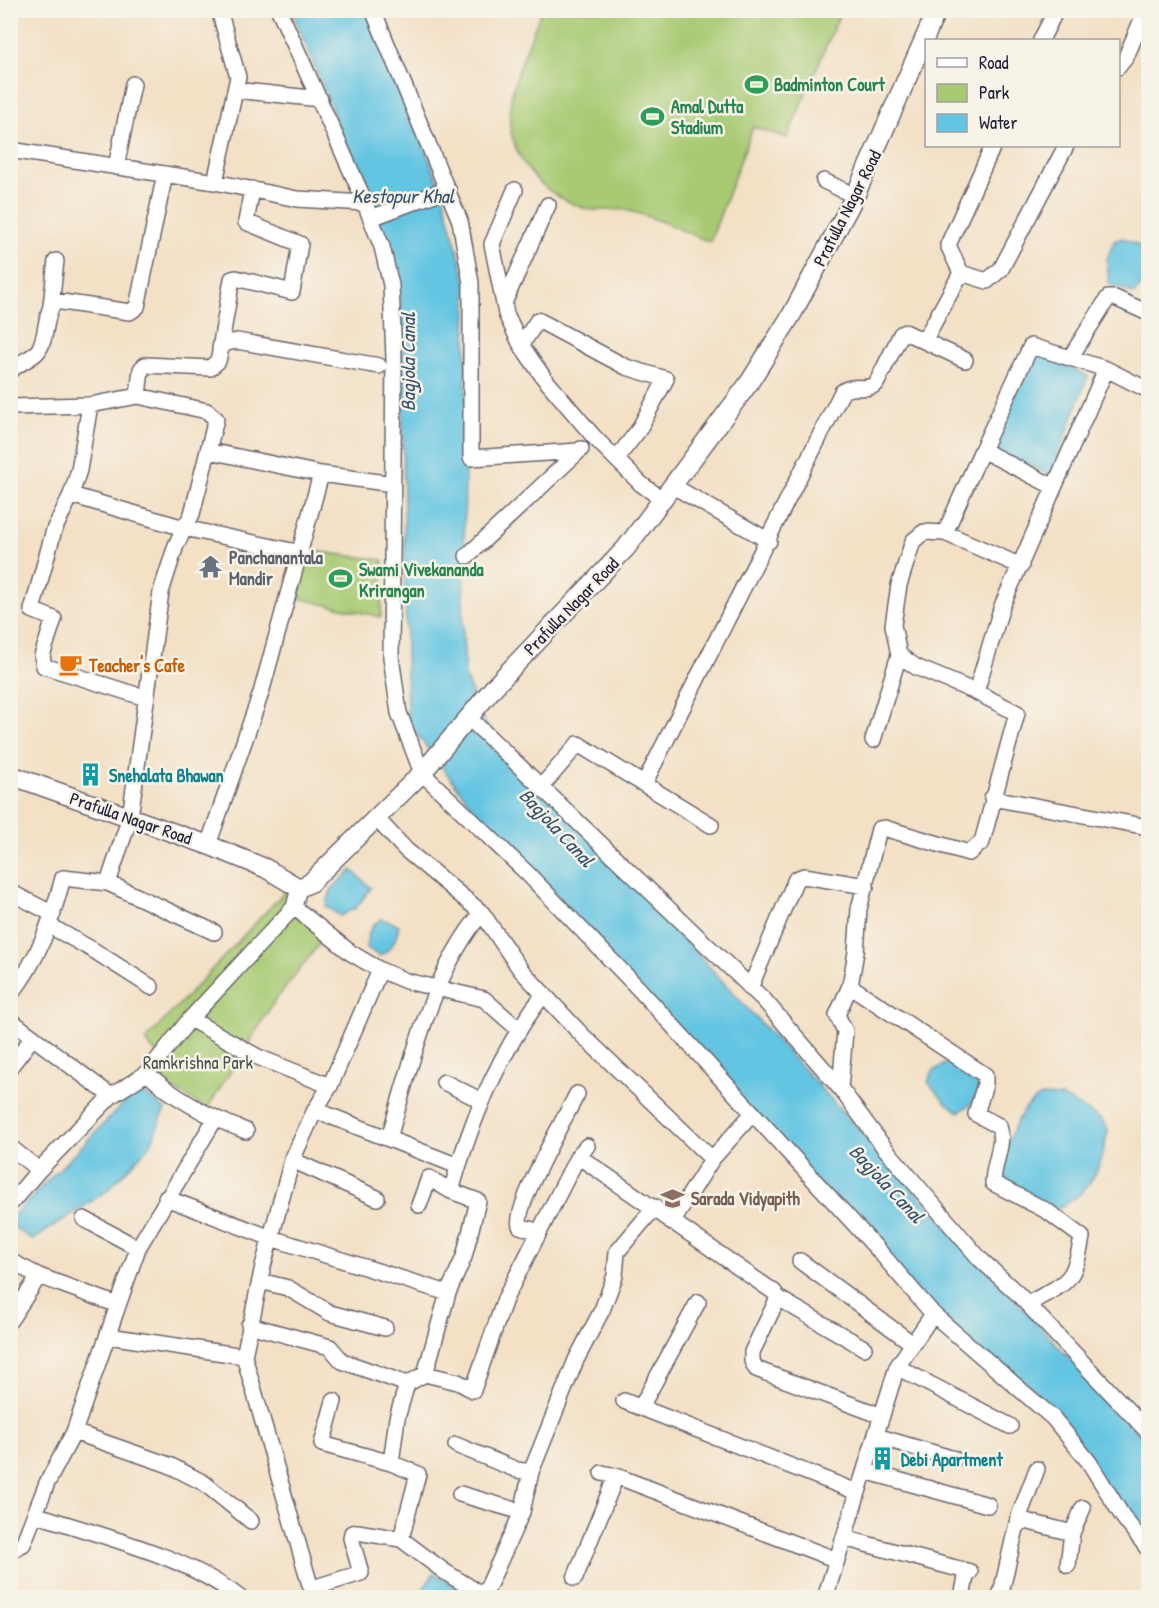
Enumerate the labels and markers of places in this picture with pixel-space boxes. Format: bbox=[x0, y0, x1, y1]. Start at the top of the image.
sports icon: Badminton Court bbox=[743, 71, 769, 97]
place label: Badminton Court bbox=[774, 72, 886, 97]
place label: Amal Dutta Stadium bbox=[671, 94, 744, 140]
sports icon: Amal Dutta Stadium bbox=[640, 103, 666, 129]
place label: Panchanantala Mandir bbox=[229, 545, 324, 591]
temple icon: Panchanantala Mandir bbox=[198, 554, 224, 580]
place label: Swami Vivekananda Krirangan bbox=[359, 557, 484, 604]
sports icon: Swami Vivekananda Krirangan bbox=[328, 566, 354, 592]
cafe icon: Teacher's Cafe bbox=[58, 652, 84, 678]
place label: Teacher's Cafe bbox=[88, 653, 186, 678]
building icon: Snehalata Bhawan bbox=[78, 762, 104, 788]
place label: Snehalata Bhawan bbox=[109, 763, 224, 788]
school or university icon: Sarada Vidyapith bbox=[660, 1185, 686, 1211]
place label: Sarada Vidyapith bbox=[691, 1186, 800, 1212]
building icon: Debi Apartment bbox=[870, 1446, 896, 1472]
place label: Debi Apartment bbox=[901, 1447, 1004, 1473]

